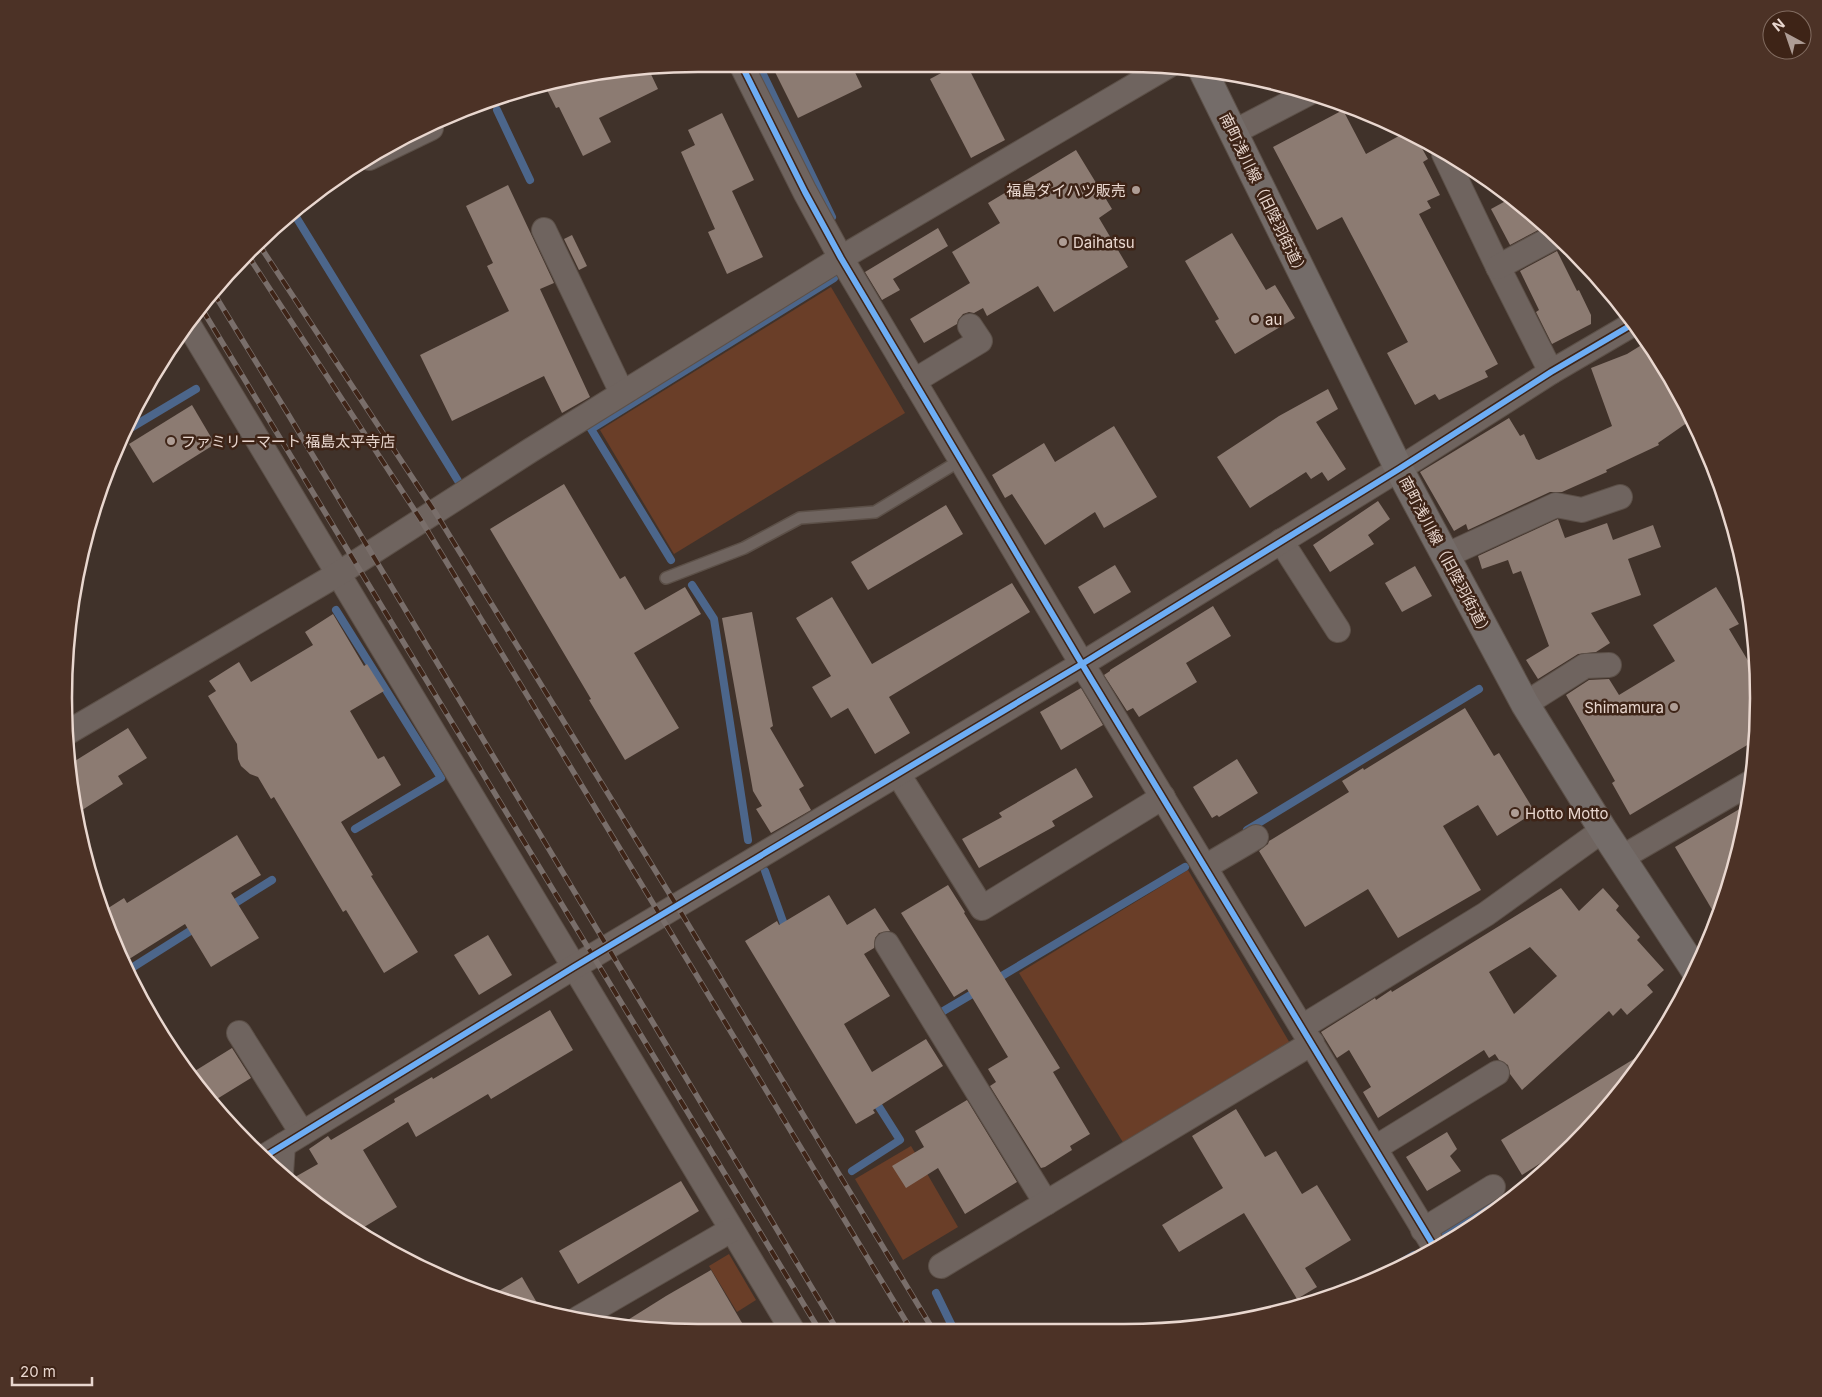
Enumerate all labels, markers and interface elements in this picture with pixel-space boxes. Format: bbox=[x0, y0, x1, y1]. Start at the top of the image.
north arrow bbox=[1762, 10, 1812, 60]
text: N bbox=[1769, 15, 1788, 35]
street label: 南町浅川線（旧陸羽街道） bbox=[1216, 110, 1312, 280]
place label: 福島ダイハツ販売 bbox=[1006, 181, 1126, 200]
marker: 福島ダイハツ販売 bbox=[1130, 184, 1142, 196]
place label: Daihatsu bbox=[1073, 233, 1135, 252]
marker: Daihatsu bbox=[1057, 236, 1069, 248]
place label: au bbox=[1265, 310, 1282, 329]
marker: au bbox=[1249, 313, 1261, 325]
place label: ファミリーマート 福島太平寺店 bbox=[181, 432, 395, 451]
marker: ファミリーマート 福島太平寺店 bbox=[165, 435, 177, 447]
street label: 南町浅川線（旧陸羽街道） bbox=[1395, 473, 1497, 641]
place label: Shimamura bbox=[1584, 698, 1664, 717]
marker: Shimamura bbox=[1668, 701, 1680, 713]
place label: Hotto Motto bbox=[1525, 804, 1609, 823]
marker: Hotto Motto bbox=[1509, 807, 1521, 819]
scale bar bbox=[12, 1354, 92, 1386]
text: 20 m bbox=[20, 1362, 56, 1381]

